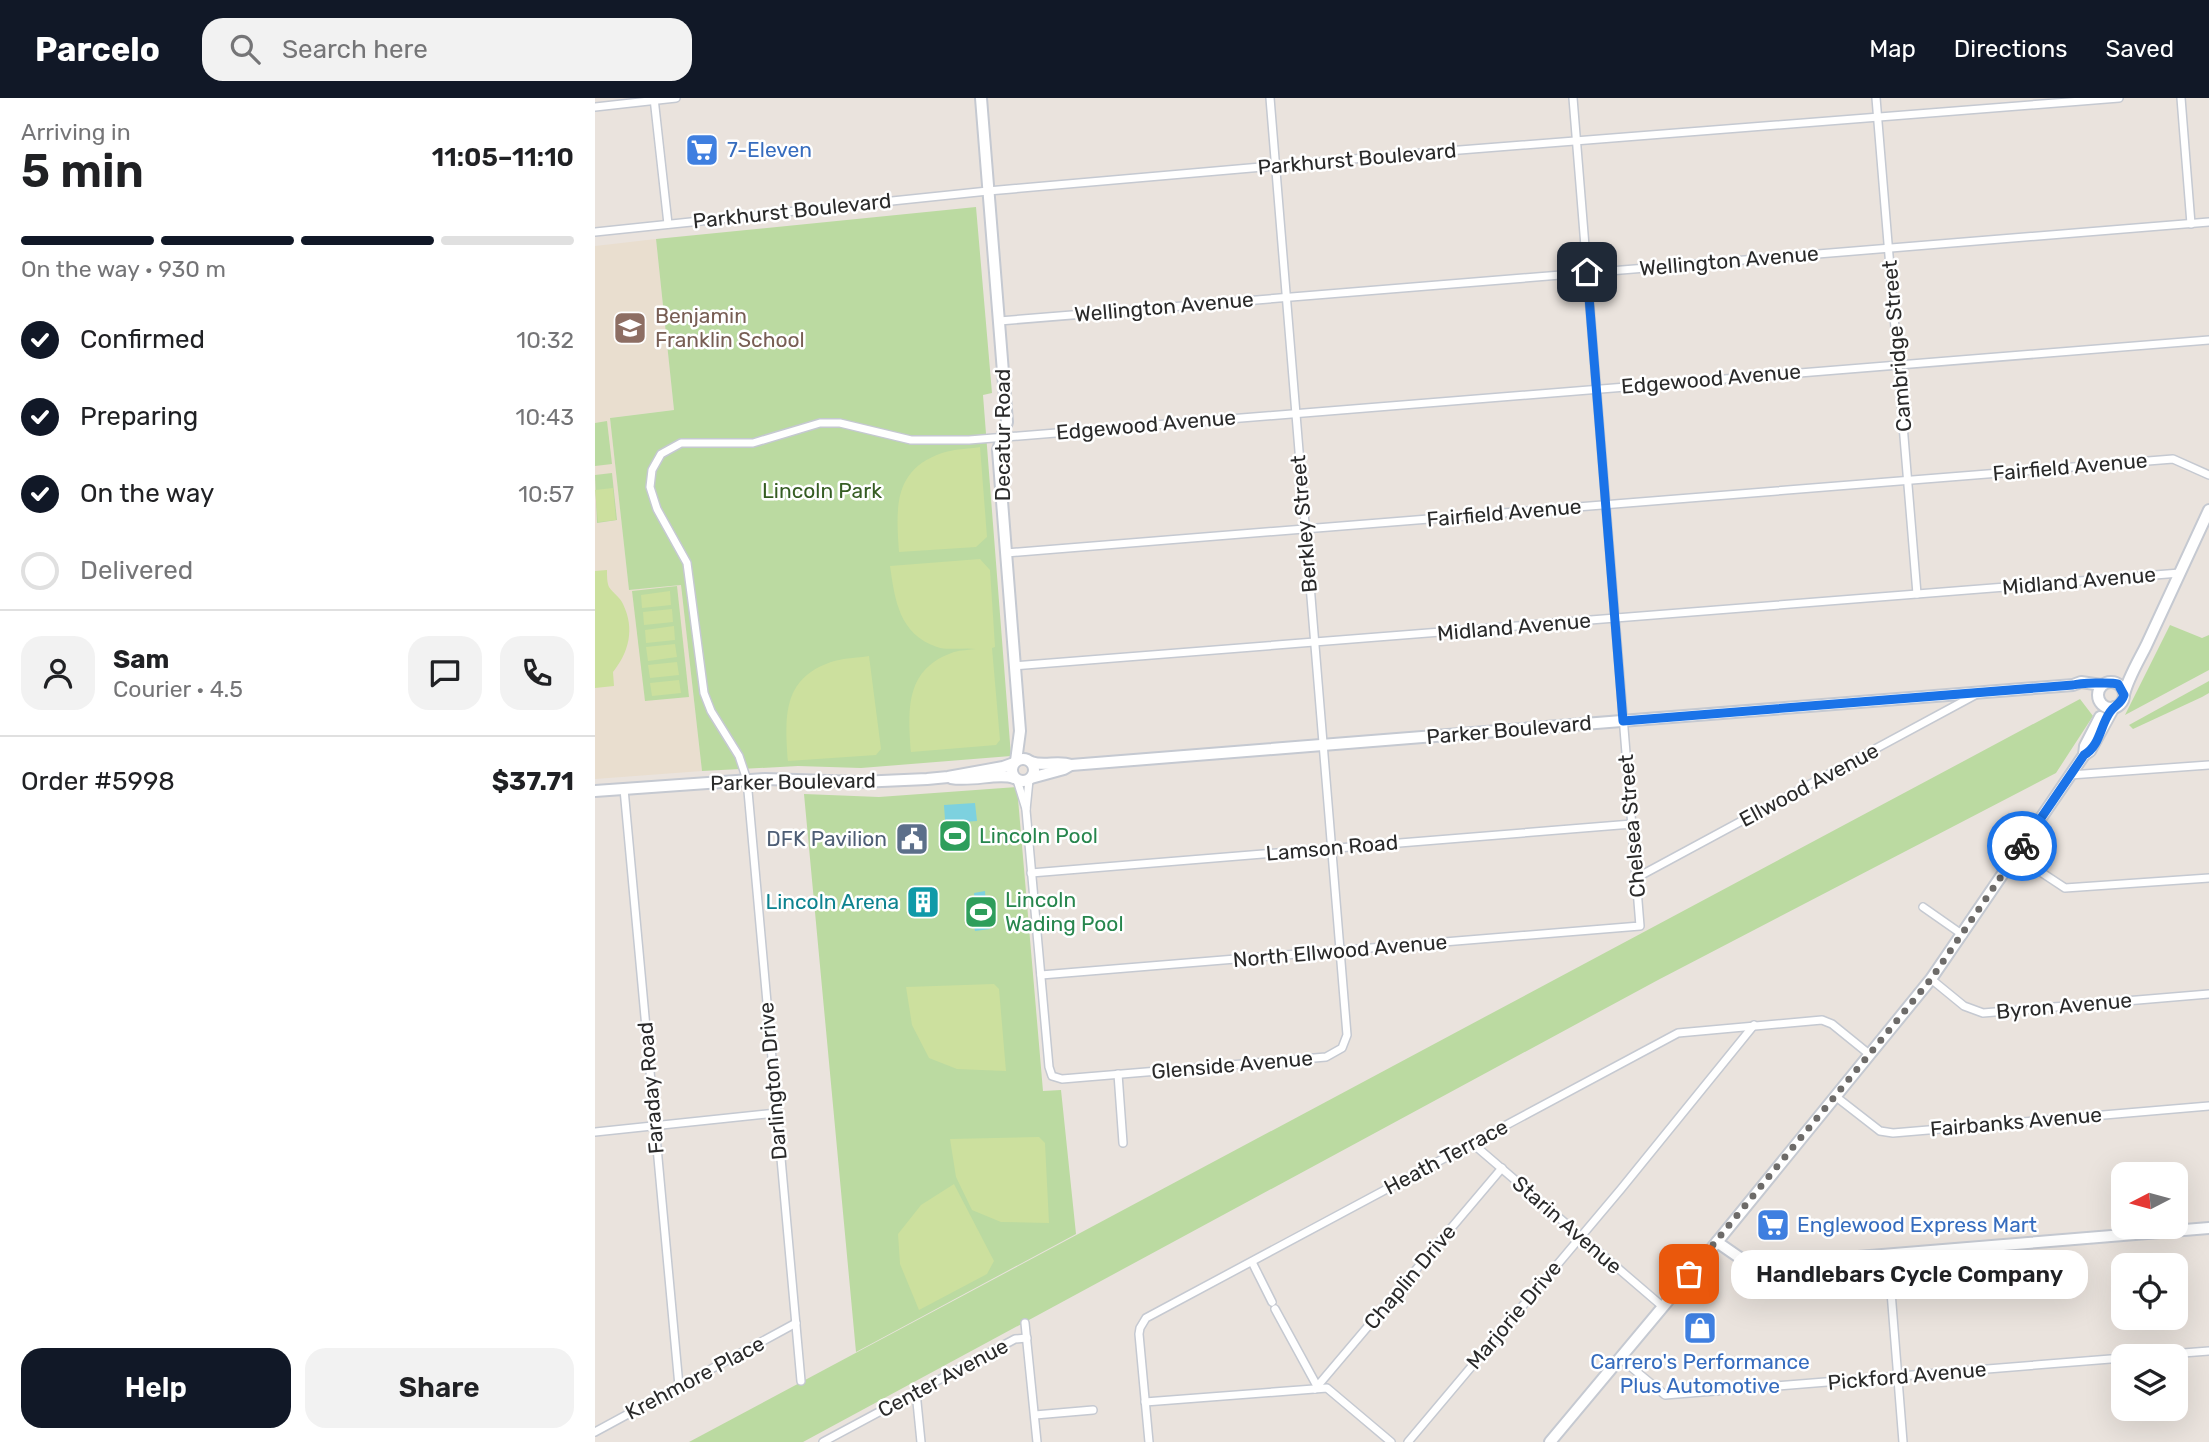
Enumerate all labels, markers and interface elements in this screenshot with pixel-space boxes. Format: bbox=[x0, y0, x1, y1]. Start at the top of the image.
search box bbox=[202, 18, 692, 81]
text: Parcelo bbox=[35, 30, 160, 69]
icon: search bbox=[226, 30, 264, 68]
text: Search here bbox=[282, 34, 428, 65]
text: Map bbox=[1869, 35, 1916, 63]
text: Directions bbox=[1954, 35, 2067, 63]
text: Saved bbox=[2105, 35, 2174, 63]
text: Arriving in bbox=[21, 118, 131, 146]
supermarket icon: 7-Eleven bbox=[683, 131, 721, 169]
place label: 7-Eleven bbox=[727, 137, 812, 162]
street label: Parkhurst Boulevard bbox=[1257, 137, 1457, 180]
text: 11:05–11:10 bbox=[432, 142, 574, 173]
text: 5 min bbox=[21, 144, 144, 199]
street label: Parkhurst Boulevard bbox=[691, 188, 892, 233]
street label: Wellington Avenue bbox=[1638, 240, 1820, 281]
pin bbox=[1557, 242, 1617, 302]
icon: home bbox=[1568, 253, 1606, 291]
text: On the way · 930 m bbox=[21, 255, 226, 283]
street label: Cambridge Street bbox=[1877, 259, 1916, 433]
street label: Wellington Avenue bbox=[1073, 286, 1255, 327]
place label: Benjamin Franklin School bbox=[655, 303, 805, 352]
school or university icon: Benjamin Franklin School bbox=[611, 309, 649, 347]
icon: check bbox=[21, 321, 59, 359]
text: Confirmed bbox=[80, 324, 205, 355]
text: 10:32 bbox=[516, 326, 574, 354]
street label: Edgewood Avenue bbox=[1620, 358, 1802, 399]
street label: Decatur Road bbox=[990, 369, 1015, 501]
icon: check bbox=[21, 398, 59, 436]
text: Preparing bbox=[80, 401, 198, 432]
text: 10:43 bbox=[516, 403, 574, 431]
street label: Edgewood Avenue bbox=[1055, 404, 1237, 445]
street label: Fairfield Avenue bbox=[1991, 447, 2148, 486]
street label: Berkley Street bbox=[1285, 454, 1322, 594]
icon: check bbox=[21, 475, 59, 513]
text: On the way bbox=[80, 478, 214, 509]
park label: Lincoln Park bbox=[762, 478, 882, 503]
text: 10:57 bbox=[518, 480, 574, 508]
street label: Fairfield Avenue bbox=[1425, 493, 1582, 532]
text: Delivered bbox=[80, 555, 193, 586]
street label: Midland Avenue bbox=[2001, 561, 2157, 600]
street label: Midland Avenue bbox=[1436, 607, 1592, 646]
button: person bbox=[21, 636, 95, 710]
button: chat bbox=[408, 636, 482, 710]
button: phone bbox=[500, 636, 574, 710]
text: Sam bbox=[113, 644, 169, 675]
text: Courier · 4.5 bbox=[113, 675, 243, 703]
street label: Parker Boulevard bbox=[1425, 710, 1593, 749]
street label: Ellwood Avenue bbox=[1735, 737, 1883, 832]
street label: Chelsea Street bbox=[1613, 753, 1650, 899]
text: Order #5998 bbox=[21, 766, 175, 797]
text: $37.71 bbox=[492, 766, 574, 797]
street label: Parker Boulevard bbox=[710, 768, 876, 795]
courier bbox=[1987, 811, 2057, 881]
sports icon: Lincoln Pool bbox=[936, 817, 974, 855]
public building icon: DFK Pavilion bbox=[893, 820, 931, 858]
place label: Lincoln Pool bbox=[979, 823, 1098, 848]
place label: DFK Pavilion bbox=[766, 826, 887, 851]
icon: bike bbox=[2003, 827, 2041, 865]
street label: Lamson Road bbox=[1265, 829, 1399, 866]
building icon: Lincoln Arena bbox=[904, 883, 942, 921]
place label: Lincoln Wading Pool bbox=[1005, 887, 1123, 936]
place label: Lincoln Arena bbox=[765, 889, 899, 914]
sports icon: Lincoln Wading Pool bbox=[962, 893, 1000, 931]
street label: North Ellwood Avenue bbox=[1232, 929, 1448, 972]
street label: Byron Avenue bbox=[1995, 987, 2133, 1024]
street label: Darlington Drive bbox=[753, 1001, 792, 1161]
street label: Faraday Road bbox=[632, 1021, 669, 1155]
street label: Glenside Avenue bbox=[1150, 1045, 1314, 1084]
street label: Fairbanks Avenue bbox=[1929, 1102, 2103, 1141]
street label: Heath Terrace bbox=[1380, 1113, 1512, 1200]
north arrow bbox=[2111, 1162, 2187, 1239]
map controls bbox=[2111, 1162, 2188, 1421]
street label: Starin Avenue bbox=[1508, 1170, 1627, 1279]
supermarket icon: Englewood Express Mart bbox=[1754, 1206, 1792, 1244]
place label: Englewood Express Mart bbox=[1797, 1212, 2037, 1237]
street label: Chaplin Drive bbox=[1358, 1219, 1461, 1334]
pin bbox=[1659, 1244, 1719, 1304]
callout: Handlebars Cycle Company bbox=[1731, 1250, 2088, 1298]
button: locate bbox=[2111, 1253, 2188, 1330]
street label: Marjorie Drive bbox=[1461, 1255, 1566, 1374]
icon: bag bbox=[1670, 1255, 1708, 1293]
text: Handlebars Cycle Company bbox=[1756, 1260, 2063, 1288]
shop icon: Carrero's Performance Plus Automotive bbox=[1681, 1309, 1719, 1347]
street label: Krehmore Place bbox=[621, 1330, 769, 1425]
street label: Center Avenue bbox=[873, 1333, 1012, 1422]
button: layers bbox=[2111, 1344, 2188, 1421]
button: Help bbox=[21, 1348, 291, 1428]
button: Share bbox=[305, 1348, 574, 1428]
place label: Carrero's Performance Plus Automotive bbox=[1590, 1349, 1810, 1398]
street label: Pickford Avenue bbox=[1827, 1356, 1987, 1395]

